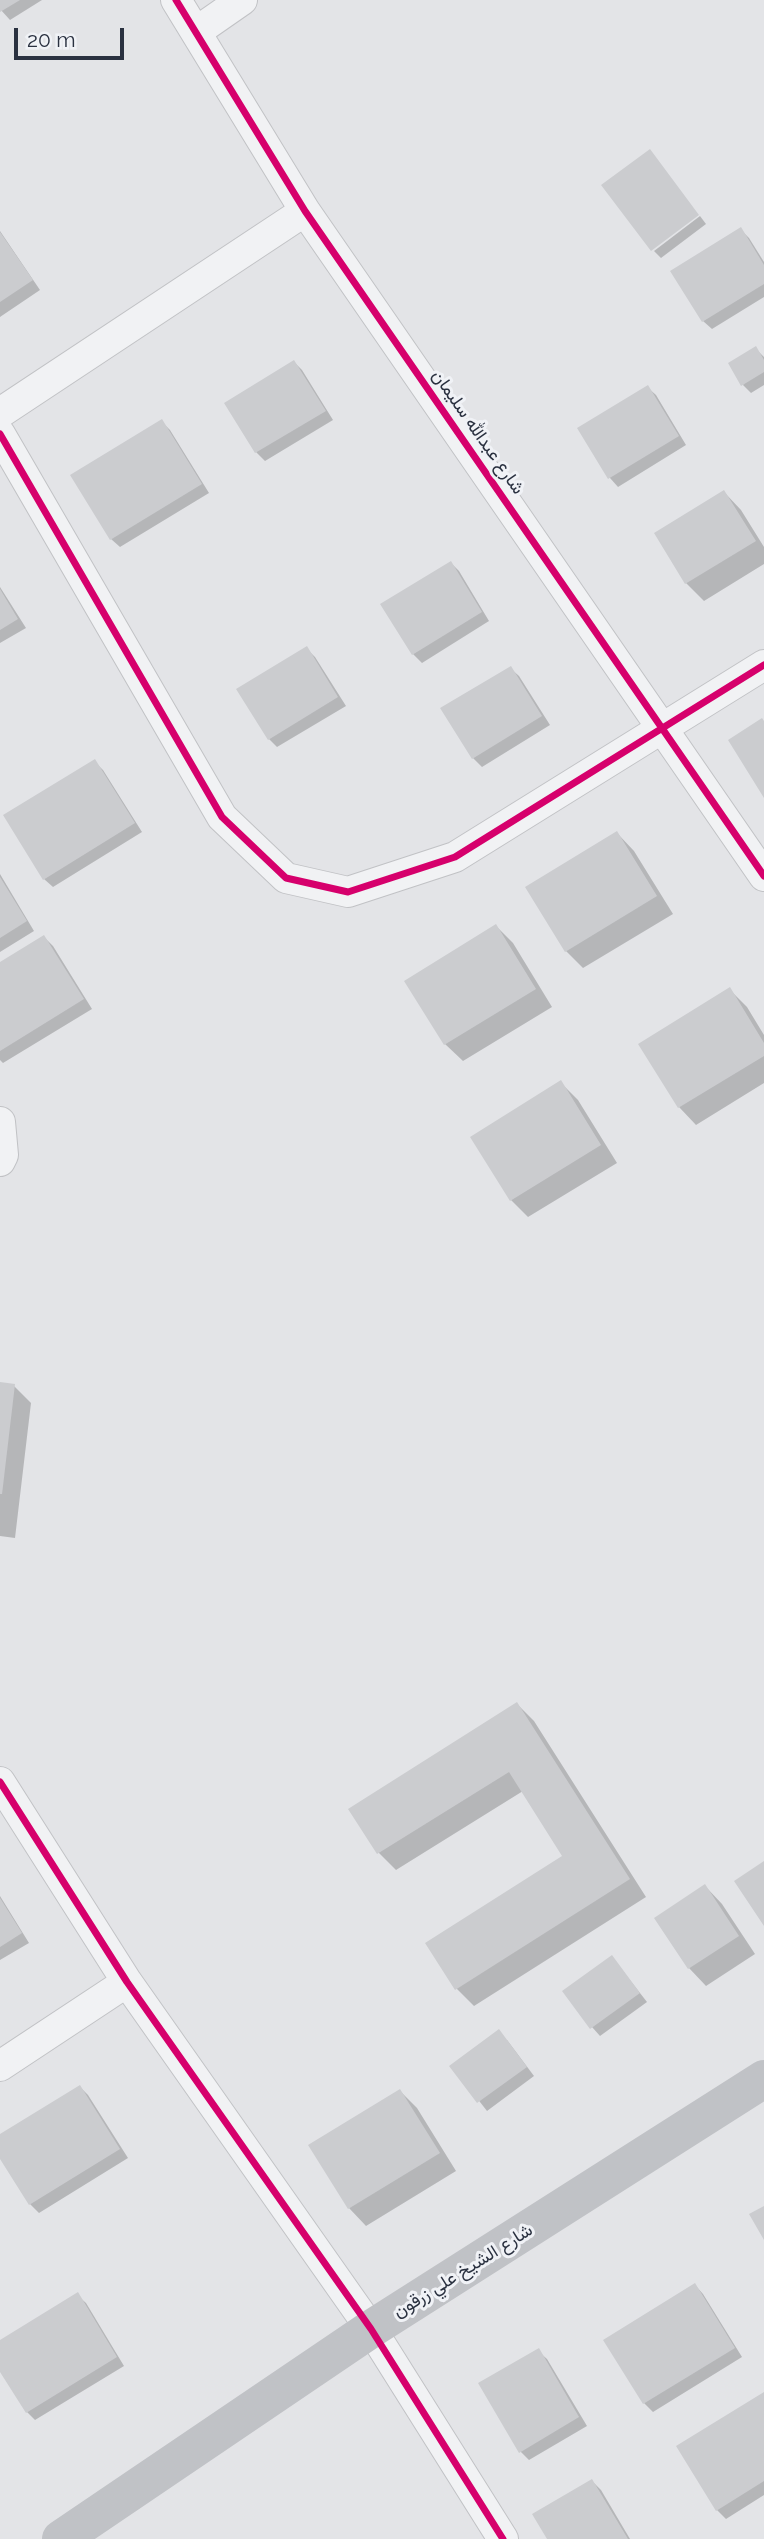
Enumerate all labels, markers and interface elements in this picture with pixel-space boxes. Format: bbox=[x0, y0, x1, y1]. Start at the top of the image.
scale bar bbox=[18, 14, 128, 58]
text: 20 m bbox=[27, 27, 75, 52]
street label: شارع عبدالله سليمان bbox=[427, 366, 529, 498]
street label: شارع الشيخ علي زرقون bbox=[389, 2219, 537, 2323]

